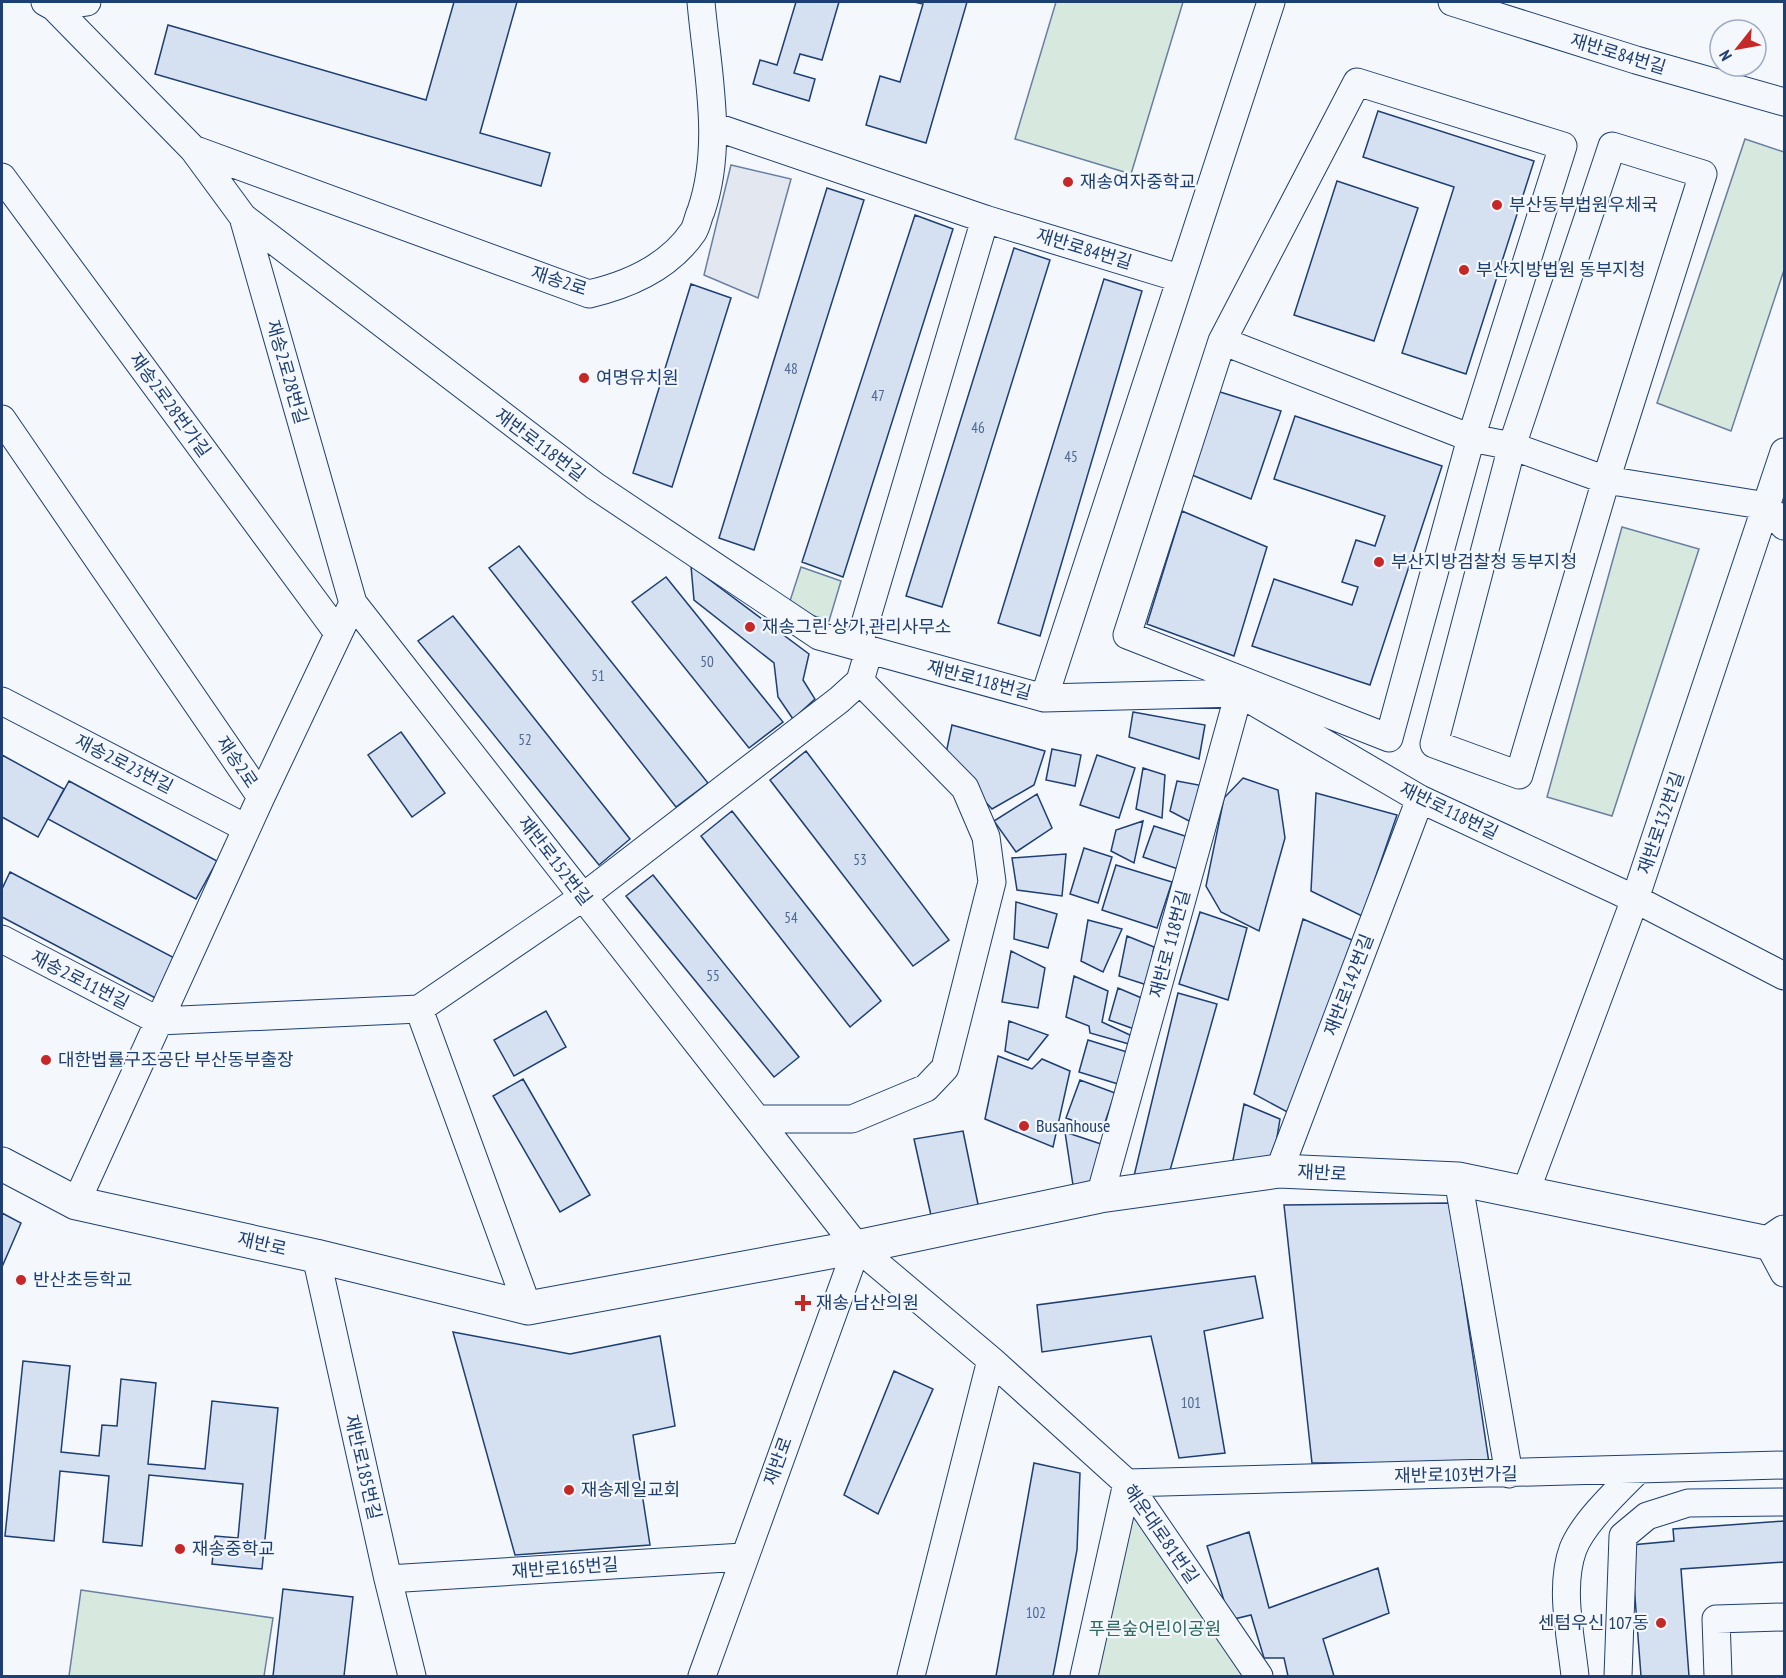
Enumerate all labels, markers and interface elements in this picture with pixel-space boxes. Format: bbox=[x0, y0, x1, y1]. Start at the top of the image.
north arrow bbox=[1708, 18, 1768, 78]
street label: 재반로84번길 bbox=[1567, 28, 1669, 79]
text: N bbox=[1714, 47, 1736, 65]
place label: 재송여자중학교 bbox=[1080, 170, 1196, 193]
marker: 재송여자중학교 bbox=[1061, 175, 1075, 189]
place label: 부산동부법원우체국 bbox=[1509, 193, 1658, 216]
marker: 부산동부법원우체국 bbox=[1490, 198, 1504, 212]
street label: 재반로84번길 bbox=[1033, 223, 1135, 274]
place label: 부산지방법원 동부지청 bbox=[1476, 258, 1645, 281]
street label: 재송2로 bbox=[528, 261, 590, 300]
marker: 부산지방법원 동부지청 bbox=[1457, 263, 1471, 277]
street label: 재송2로28번길 bbox=[262, 317, 313, 427]
street label: 재송2로28번가길 bbox=[125, 348, 216, 461]
house number: 48 bbox=[784, 359, 798, 378]
place label: 여명유치원 bbox=[596, 366, 679, 389]
marker: 여명유치원 bbox=[577, 371, 591, 385]
house number: 47 bbox=[871, 386, 885, 405]
street label: 재반로118번길 bbox=[491, 403, 590, 486]
house number: 46 bbox=[971, 418, 985, 437]
house number: 45 bbox=[1064, 447, 1078, 466]
place label: 부산지방검찰청 동부지청 bbox=[1391, 550, 1577, 573]
marker: 부산지방검찰청 동부지청 bbox=[1372, 555, 1386, 569]
place label: 재송그린 상가,관리사무소 bbox=[762, 615, 951, 638]
marker: 재송그린 상가,관리사무소 bbox=[743, 620, 757, 634]
house number: 50 bbox=[700, 652, 714, 671]
street label: 재반로118번길 bbox=[924, 655, 1034, 704]
house number: 51 bbox=[591, 666, 605, 685]
street label: 재송2로23번길 bbox=[71, 729, 177, 798]
house number: 52 bbox=[518, 730, 532, 749]
street label: 재송2로 bbox=[212, 731, 263, 792]
street label: 재반로132번길 bbox=[1632, 768, 1689, 877]
street label: 재반로118번길 bbox=[1396, 777, 1502, 844]
street label: 재반로152번길 bbox=[513, 811, 597, 910]
house number: 53 bbox=[853, 850, 867, 869]
street label: 재반로 118번길 bbox=[1144, 887, 1195, 1000]
house number: 54 bbox=[784, 908, 798, 927]
street label: 재반로142번길 bbox=[1319, 931, 1378, 1039]
street label: 재송2로11번길 bbox=[27, 945, 133, 1014]
house number: 55 bbox=[706, 966, 720, 985]
place label: 대한법률구조공단 부산동부출장 bbox=[58, 1048, 294, 1071]
marker: 대한법률구조공단 부산동부출장 bbox=[39, 1053, 53, 1067]
place label: Busanhouse bbox=[1036, 1114, 1111, 1137]
marker: Busanhouse bbox=[1017, 1119, 1031, 1133]
street label: 재반로 bbox=[1297, 1160, 1347, 1185]
street label: 재반로 bbox=[235, 1227, 289, 1260]
place label: 반산초등학교 bbox=[33, 1268, 132, 1291]
marker: 반산초등학교 bbox=[14, 1273, 28, 1287]
place label: 재송 남산의원 bbox=[816, 1291, 919, 1314]
marker: 재송 남산의원 bbox=[794, 1294, 812, 1312]
house number: 101 bbox=[1181, 1393, 1201, 1412]
street label: 재반로185번길 bbox=[340, 1412, 387, 1522]
street label: 재반로 bbox=[758, 1434, 797, 1488]
street label: 재반로103번가길 bbox=[1394, 1462, 1518, 1487]
place label: 재송제일교회 bbox=[581, 1478, 680, 1501]
street label: 해운대로81번길 bbox=[1119, 1480, 1204, 1588]
marker: 재송제일교회 bbox=[562, 1483, 576, 1497]
place label: 재송중학교 bbox=[192, 1537, 275, 1560]
marker: 재송중학교 bbox=[173, 1542, 187, 1556]
street label: 재반로165번길 bbox=[511, 1552, 619, 1583]
house number: 102 bbox=[1026, 1603, 1046, 1622]
place label: 센텀우신 107동 bbox=[1538, 1611, 1649, 1634]
marker: 센텀우신 107동 bbox=[1654, 1616, 1668, 1630]
park label: 푸른숲어린이공원 bbox=[1089, 1617, 1221, 1640]

